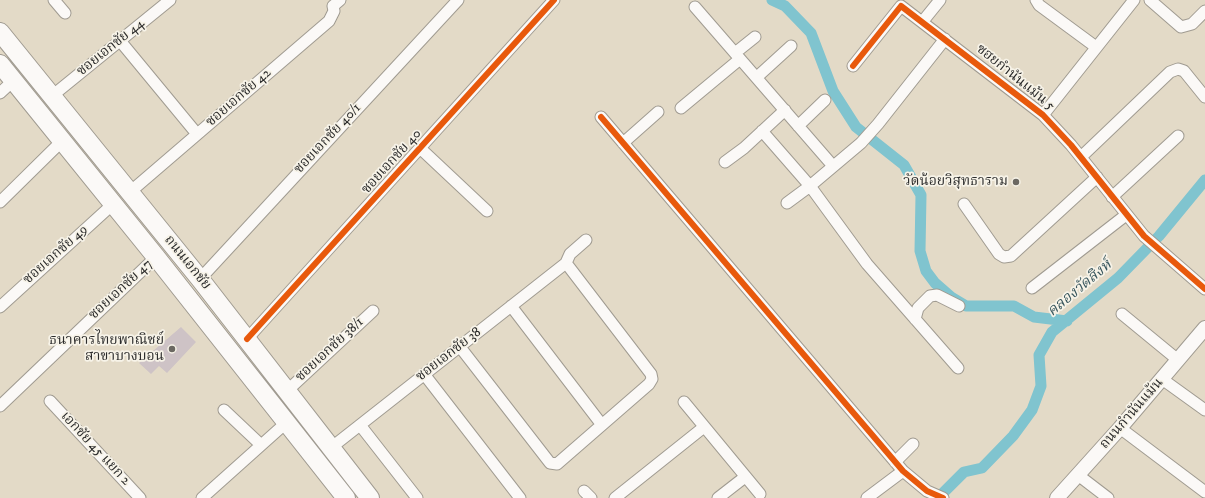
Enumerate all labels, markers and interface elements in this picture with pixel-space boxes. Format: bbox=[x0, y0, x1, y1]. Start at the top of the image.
street label: ซอยเอกชัย 44 bbox=[74, 16, 148, 80]
street label: ซฮยกำนันแม้น 5 bbox=[972, 41, 1058, 115]
street label: ซอยเอกชัย 42 bbox=[203, 65, 275, 131]
street label: ซอยเอกชัย 40/1 bbox=[291, 100, 365, 178]
street label: ซอยเอกชัย 40 bbox=[358, 126, 426, 198]
place label: วัดน้อยวิสุทธาราม bbox=[903, 174, 1008, 190]
marker: วัดน้อยวิสุทธาราม bbox=[1011, 177, 1021, 187]
street label: ซอยเอกชัย 49 bbox=[20, 222, 92, 288]
street label: ถนนเอกชัย bbox=[160, 232, 214, 294]
street label: ซอยเอกชัย 47 bbox=[86, 256, 156, 324]
water label: คลองวัดสิงห์ bbox=[1044, 257, 1116, 321]
street label: ซอยเอกชัย 38/1 bbox=[292, 314, 368, 386]
street label: ซอยเอกชัย 38 bbox=[413, 324, 485, 386]
place label: ธนาคารไทยพาณิชย์ สาขาบางบอน bbox=[49, 333, 164, 366]
marker: ธนาคารไทยพาณิชย์ สาขาบางบอน bbox=[167, 344, 177, 354]
street label: ถนนกำนันแม้น bbox=[1097, 375, 1167, 453]
street label: เอกชัย 45 แยก 2 bbox=[57, 409, 133, 489]

